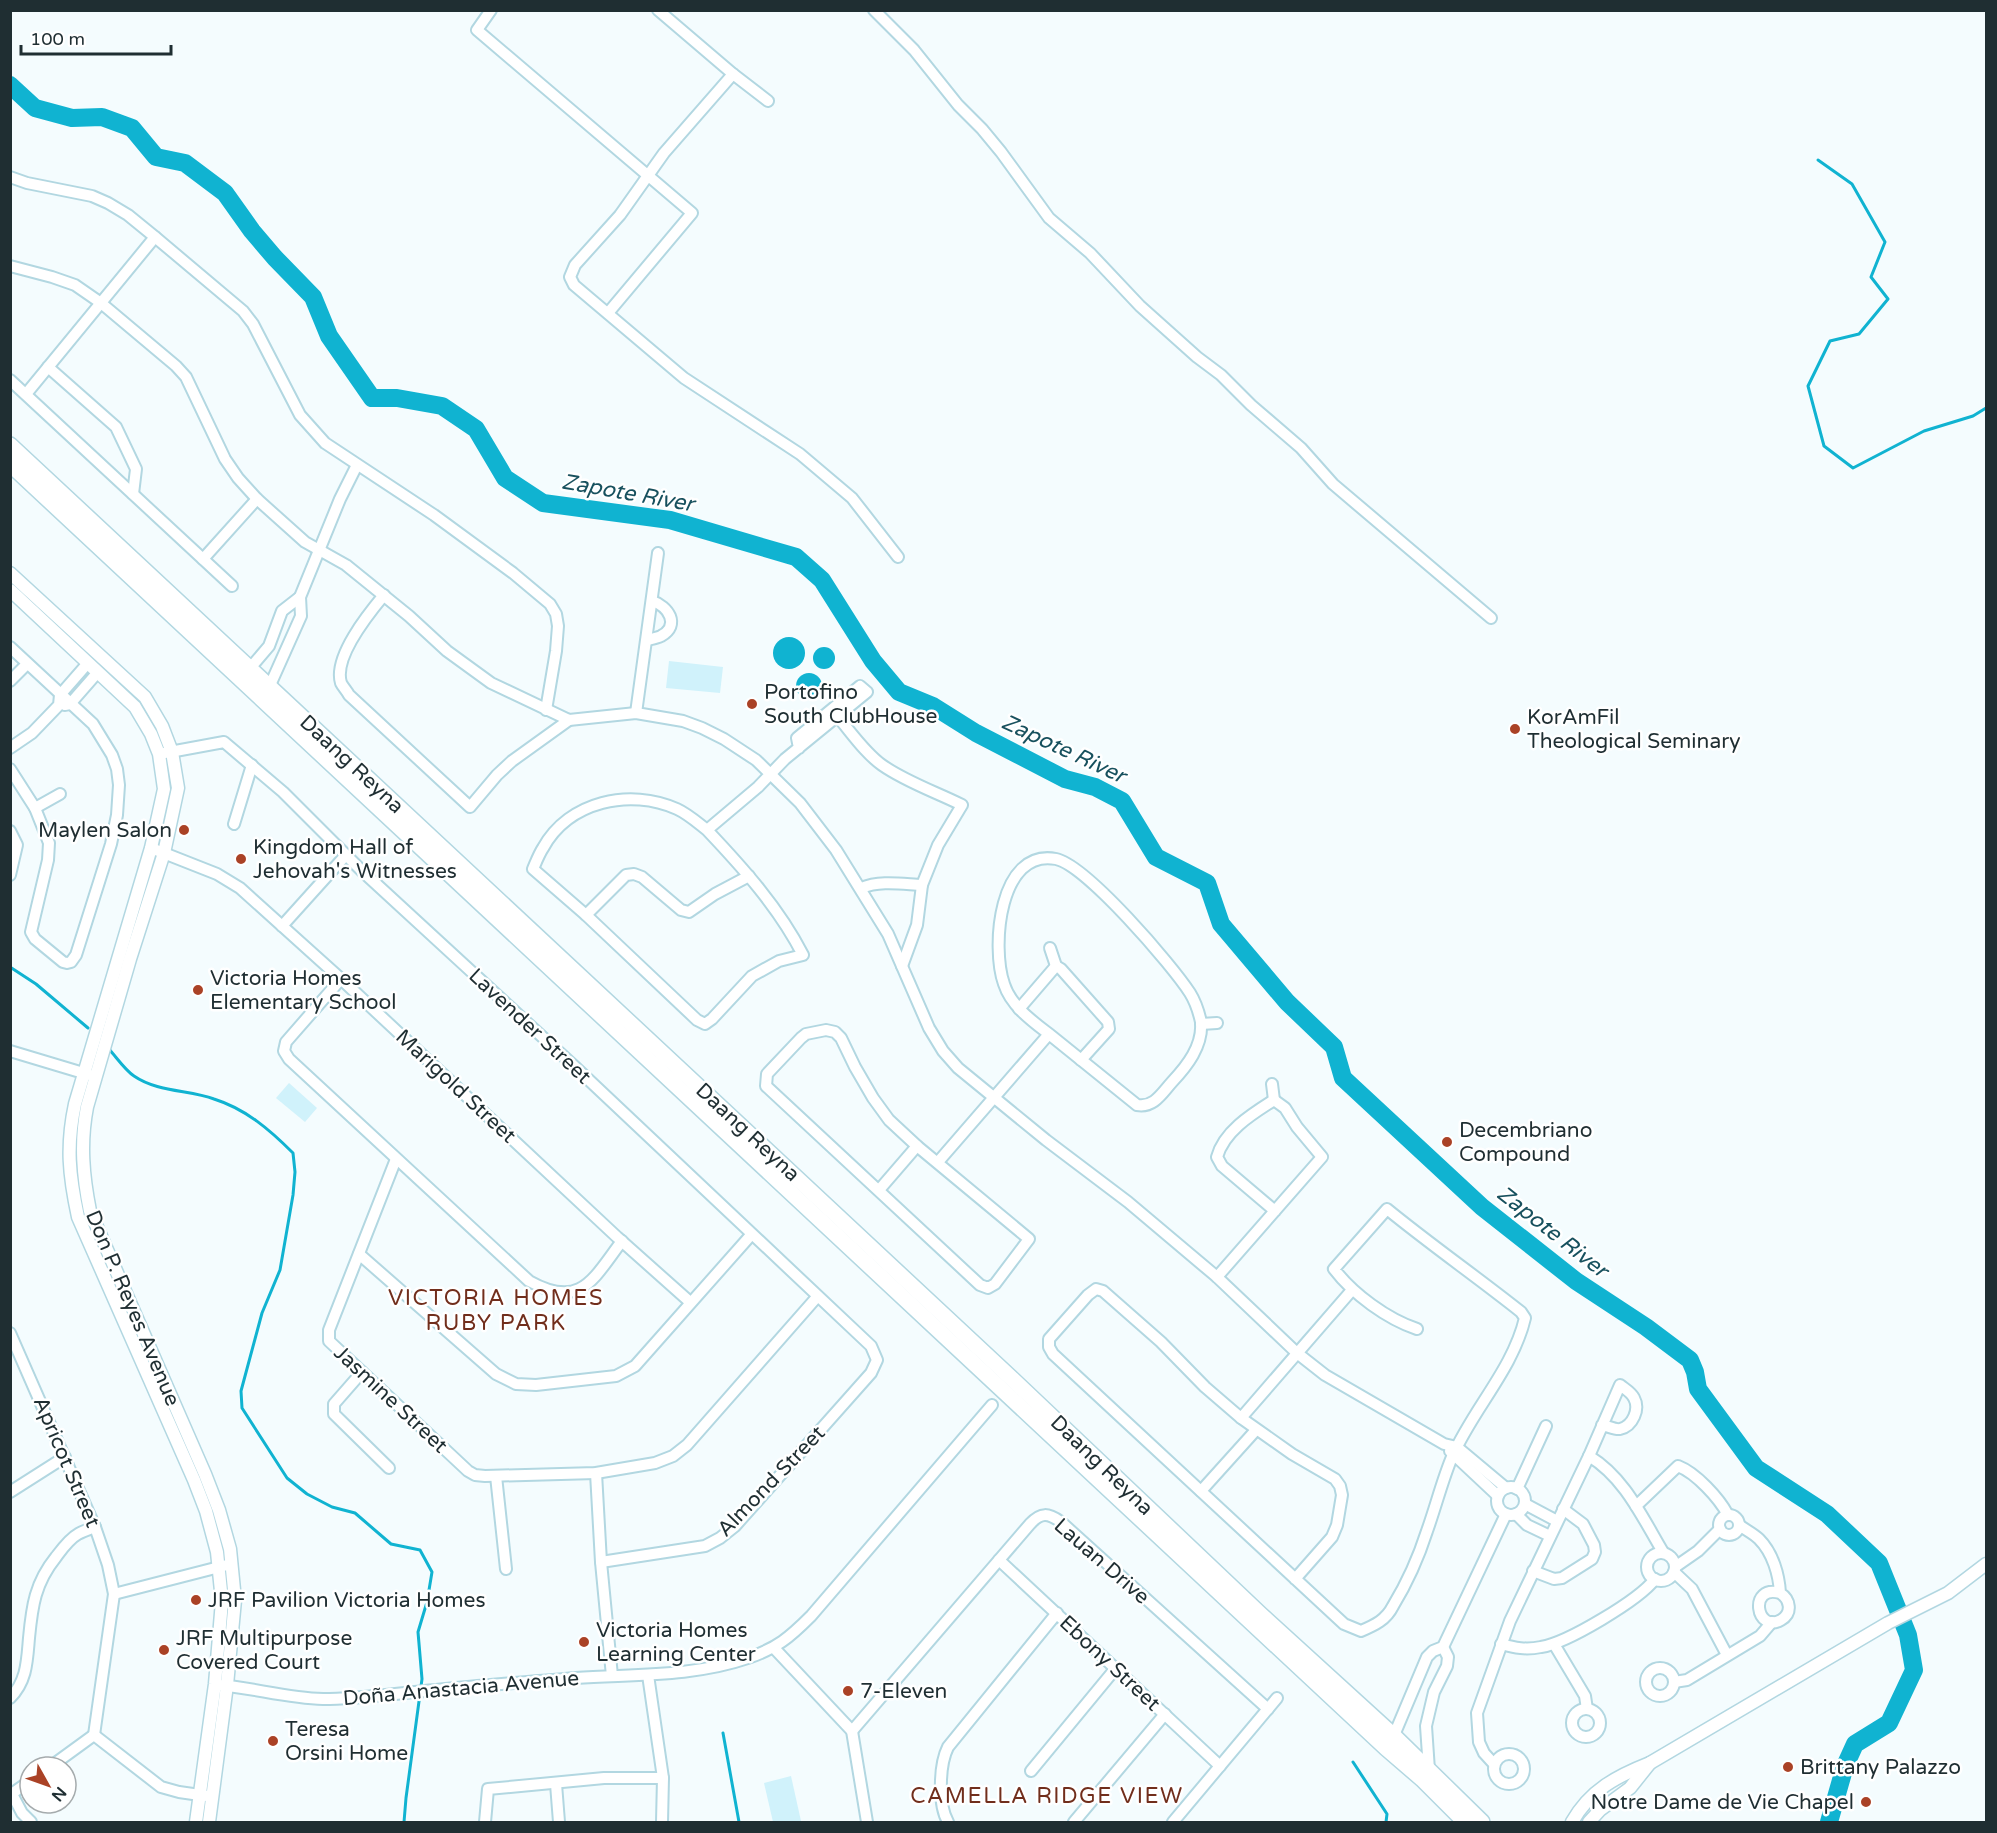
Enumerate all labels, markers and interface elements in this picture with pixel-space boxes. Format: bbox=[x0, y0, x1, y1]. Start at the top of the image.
scale bar bbox=[21, 18, 171, 56]
text: 100 m bbox=[30, 28, 85, 50]
water label: Zapote River bbox=[560, 469, 698, 518]
place label: Portofino South ClubHouse bbox=[764, 680, 938, 729]
marker: Portofino South ClubHouse bbox=[745, 697, 759, 711]
place label: KorAmFil Theological Seminary bbox=[1527, 705, 1741, 754]
water label: Zapote River bbox=[998, 709, 1132, 790]
street label: Daang Reyna bbox=[294, 710, 409, 819]
marker: KorAmFil Theological Seminary bbox=[1508, 722, 1522, 736]
place label: Maylen Salon bbox=[38, 818, 172, 843]
marker: Maylen Salon bbox=[177, 823, 191, 837]
place label: Kingdom Hall of Jehovah's Witnesses bbox=[253, 835, 457, 884]
marker: Kingdom Hall of Jehovah's Witnesses bbox=[234, 852, 248, 866]
street label: Lavender Street bbox=[463, 963, 596, 1089]
place label: Victoria Homes Elementary School bbox=[210, 966, 397, 1015]
marker: Victoria Homes Elementary School bbox=[191, 983, 205, 997]
street label: Marigold Street bbox=[390, 1024, 521, 1148]
street label: Daang Reyna bbox=[690, 1078, 805, 1187]
place label: Decembriano Compound bbox=[1459, 1118, 1592, 1167]
marker: Decembriano Compound bbox=[1440, 1135, 1454, 1149]
water label: Zapote River bbox=[1492, 1180, 1615, 1285]
street label: Don P. Reyes Avenue bbox=[80, 1207, 185, 1410]
district label: VICTORIA HOMES RUBY PARK bbox=[388, 1285, 604, 1336]
street label: Jasmine Street bbox=[329, 1340, 453, 1458]
street label: Apricot Street bbox=[28, 1393, 105, 1531]
street label: Daang Reyna bbox=[1045, 1410, 1158, 1521]
street label: Almond Street bbox=[712, 1421, 830, 1542]
street label: Lauan Drive bbox=[1049, 1513, 1155, 1610]
place label: JRF Pavilion Victoria Homes bbox=[208, 1588, 486, 1613]
marker: JRF Pavilion Victoria Homes bbox=[189, 1593, 203, 1607]
street label: Ebony Street bbox=[1054, 1610, 1165, 1716]
place label: Victoria Homes Learning Center bbox=[596, 1618, 756, 1667]
place label: JRF Multipurpose Covered Court bbox=[176, 1626, 352, 1675]
marker: Victoria Homes Learning Center bbox=[577, 1635, 591, 1649]
marker: JRF Multipurpose Covered Court bbox=[157, 1643, 171, 1657]
street label: Doña Anastacia Avenue bbox=[342, 1666, 580, 1711]
place label: 7-Eleven bbox=[860, 1679, 947, 1704]
marker: 7-Eleven bbox=[841, 1684, 855, 1698]
place label: Teresa Orsini Home bbox=[285, 1717, 408, 1766]
marker: Teresa Orsini Home bbox=[266, 1734, 280, 1748]
north arrow bbox=[18, 1755, 78, 1815]
place label: Brittany Palazzo bbox=[1800, 1755, 1961, 1780]
marker: Brittany Palazzo bbox=[1781, 1760, 1795, 1774]
text: N bbox=[47, 1783, 71, 1805]
district label: CAMELLA RIDGE VIEW bbox=[910, 1783, 1184, 1809]
place label: Notre Dame de Vie Chapel bbox=[1591, 1790, 1854, 1815]
marker: Notre Dame de Vie Chapel bbox=[1859, 1795, 1873, 1809]

